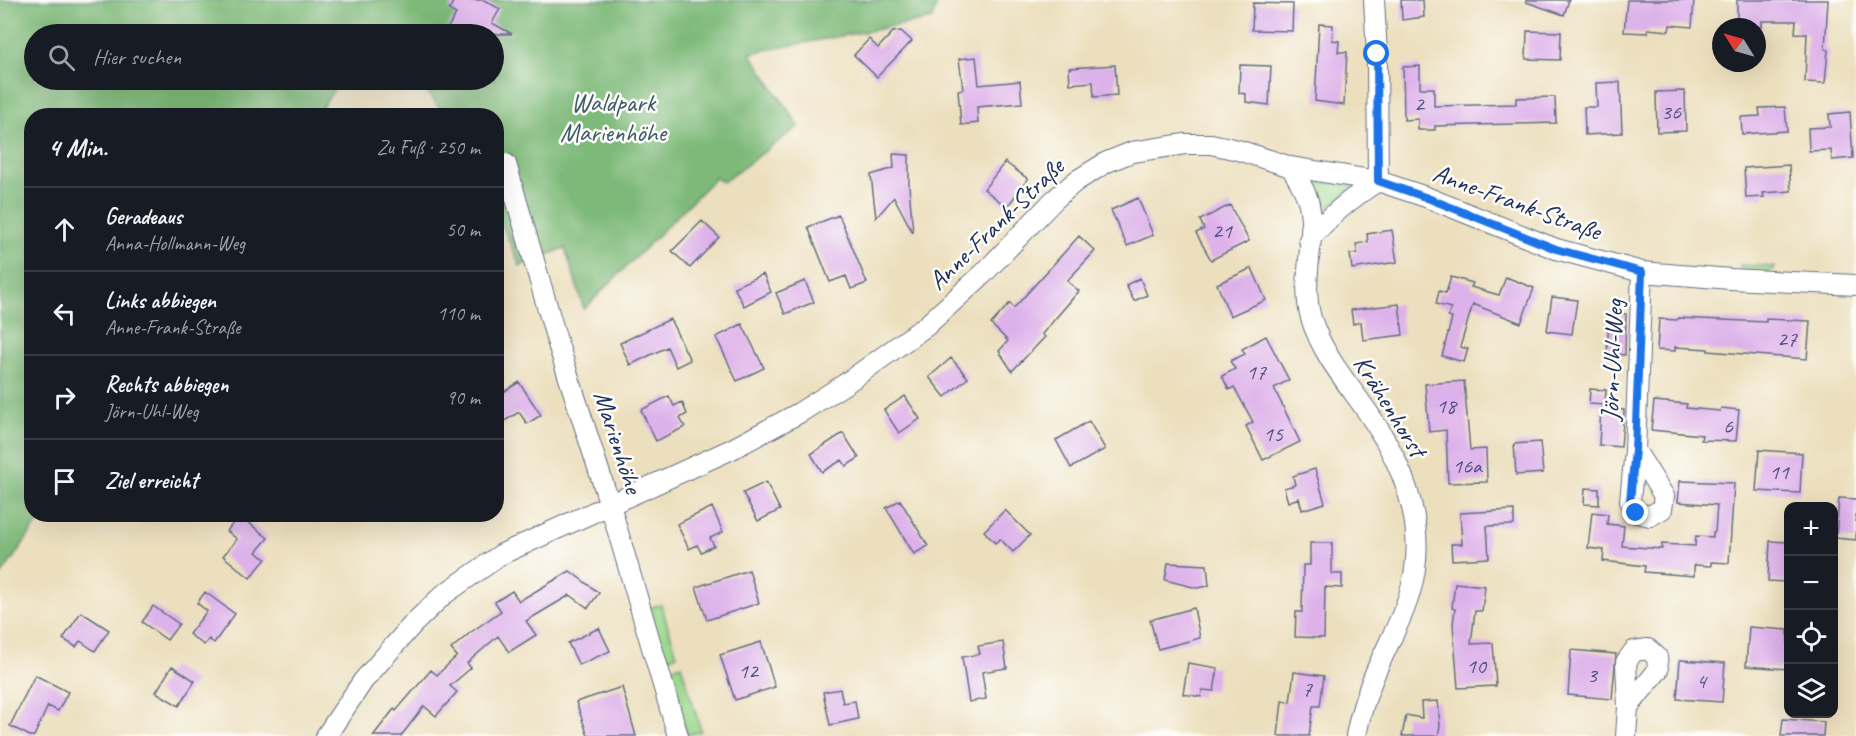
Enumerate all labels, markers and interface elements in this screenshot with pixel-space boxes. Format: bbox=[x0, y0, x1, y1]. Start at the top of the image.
north arrow bbox=[1712, 18, 1766, 72]
search box bbox=[24, 24, 504, 90]
route start bbox=[1363, 40, 1389, 66]
icon: search bbox=[45, 41, 78, 74]
text: Hier suchen bbox=[93, 43, 181, 71]
park label: Waldpark Marienhöhe bbox=[560, 86, 669, 149]
house number: 2 bbox=[1414, 90, 1426, 118]
house number: 36 bbox=[1661, 98, 1682, 126]
text: 4 Min. bbox=[48, 131, 107, 164]
text: Zu Fuß · 250 m bbox=[377, 135, 480, 160]
street label: Anne-Frank-Straße bbox=[921, 149, 1073, 297]
street label: Anne-Frank-Straße bbox=[1429, 156, 1608, 249]
text: Geradeaus bbox=[105, 203, 182, 231]
icon: ahead bbox=[48, 213, 81, 246]
text: 50 m bbox=[446, 217, 480, 242]
house number: 21 bbox=[1212, 217, 1233, 245]
text: Anna-Hollmann-Weg bbox=[105, 231, 245, 256]
text: Links abbiegen bbox=[105, 287, 216, 315]
icon: left bbox=[48, 297, 81, 330]
street label: Jörn-Uhl-Weg bbox=[1593, 297, 1631, 423]
text: 110 m bbox=[437, 301, 480, 326]
text: Anne-Frank-Straße bbox=[105, 315, 241, 340]
house number: 27 bbox=[1777, 325, 1798, 353]
street label: Krähenhorst bbox=[1346, 349, 1436, 466]
house number: 17 bbox=[1246, 358, 1267, 386]
text: Rechts abbiegen bbox=[105, 371, 228, 399]
icon: right bbox=[48, 381, 81, 414]
text: 90 m bbox=[446, 385, 480, 410]
street label: Marienhöhe bbox=[586, 387, 651, 500]
house number: 18 bbox=[1436, 392, 1458, 420]
text: Jörn-Uhl-Weg bbox=[105, 399, 199, 424]
house number: 6 bbox=[1723, 412, 1734, 440]
house number: 15 bbox=[1263, 420, 1284, 448]
house number: 16a bbox=[1452, 452, 1483, 480]
house number: 11 bbox=[1769, 458, 1790, 486]
icon: arrive bbox=[48, 465, 81, 498]
text: Ziel erreicht bbox=[105, 467, 198, 495]
route end bbox=[1622, 499, 1648, 525]
map controls bbox=[1784, 502, 1838, 718]
button: + bbox=[1784, 502, 1838, 556]
button: − bbox=[1784, 556, 1838, 610]
button: locate bbox=[1784, 610, 1838, 664]
house number: 10 bbox=[1466, 652, 1488, 680]
house number: 12 bbox=[738, 657, 760, 685]
house number: 3 bbox=[1587, 661, 1599, 689]
button: layers bbox=[1784, 664, 1838, 718]
house number: 4 bbox=[1696, 667, 1708, 695]
house number: 7 bbox=[1302, 675, 1313, 703]

